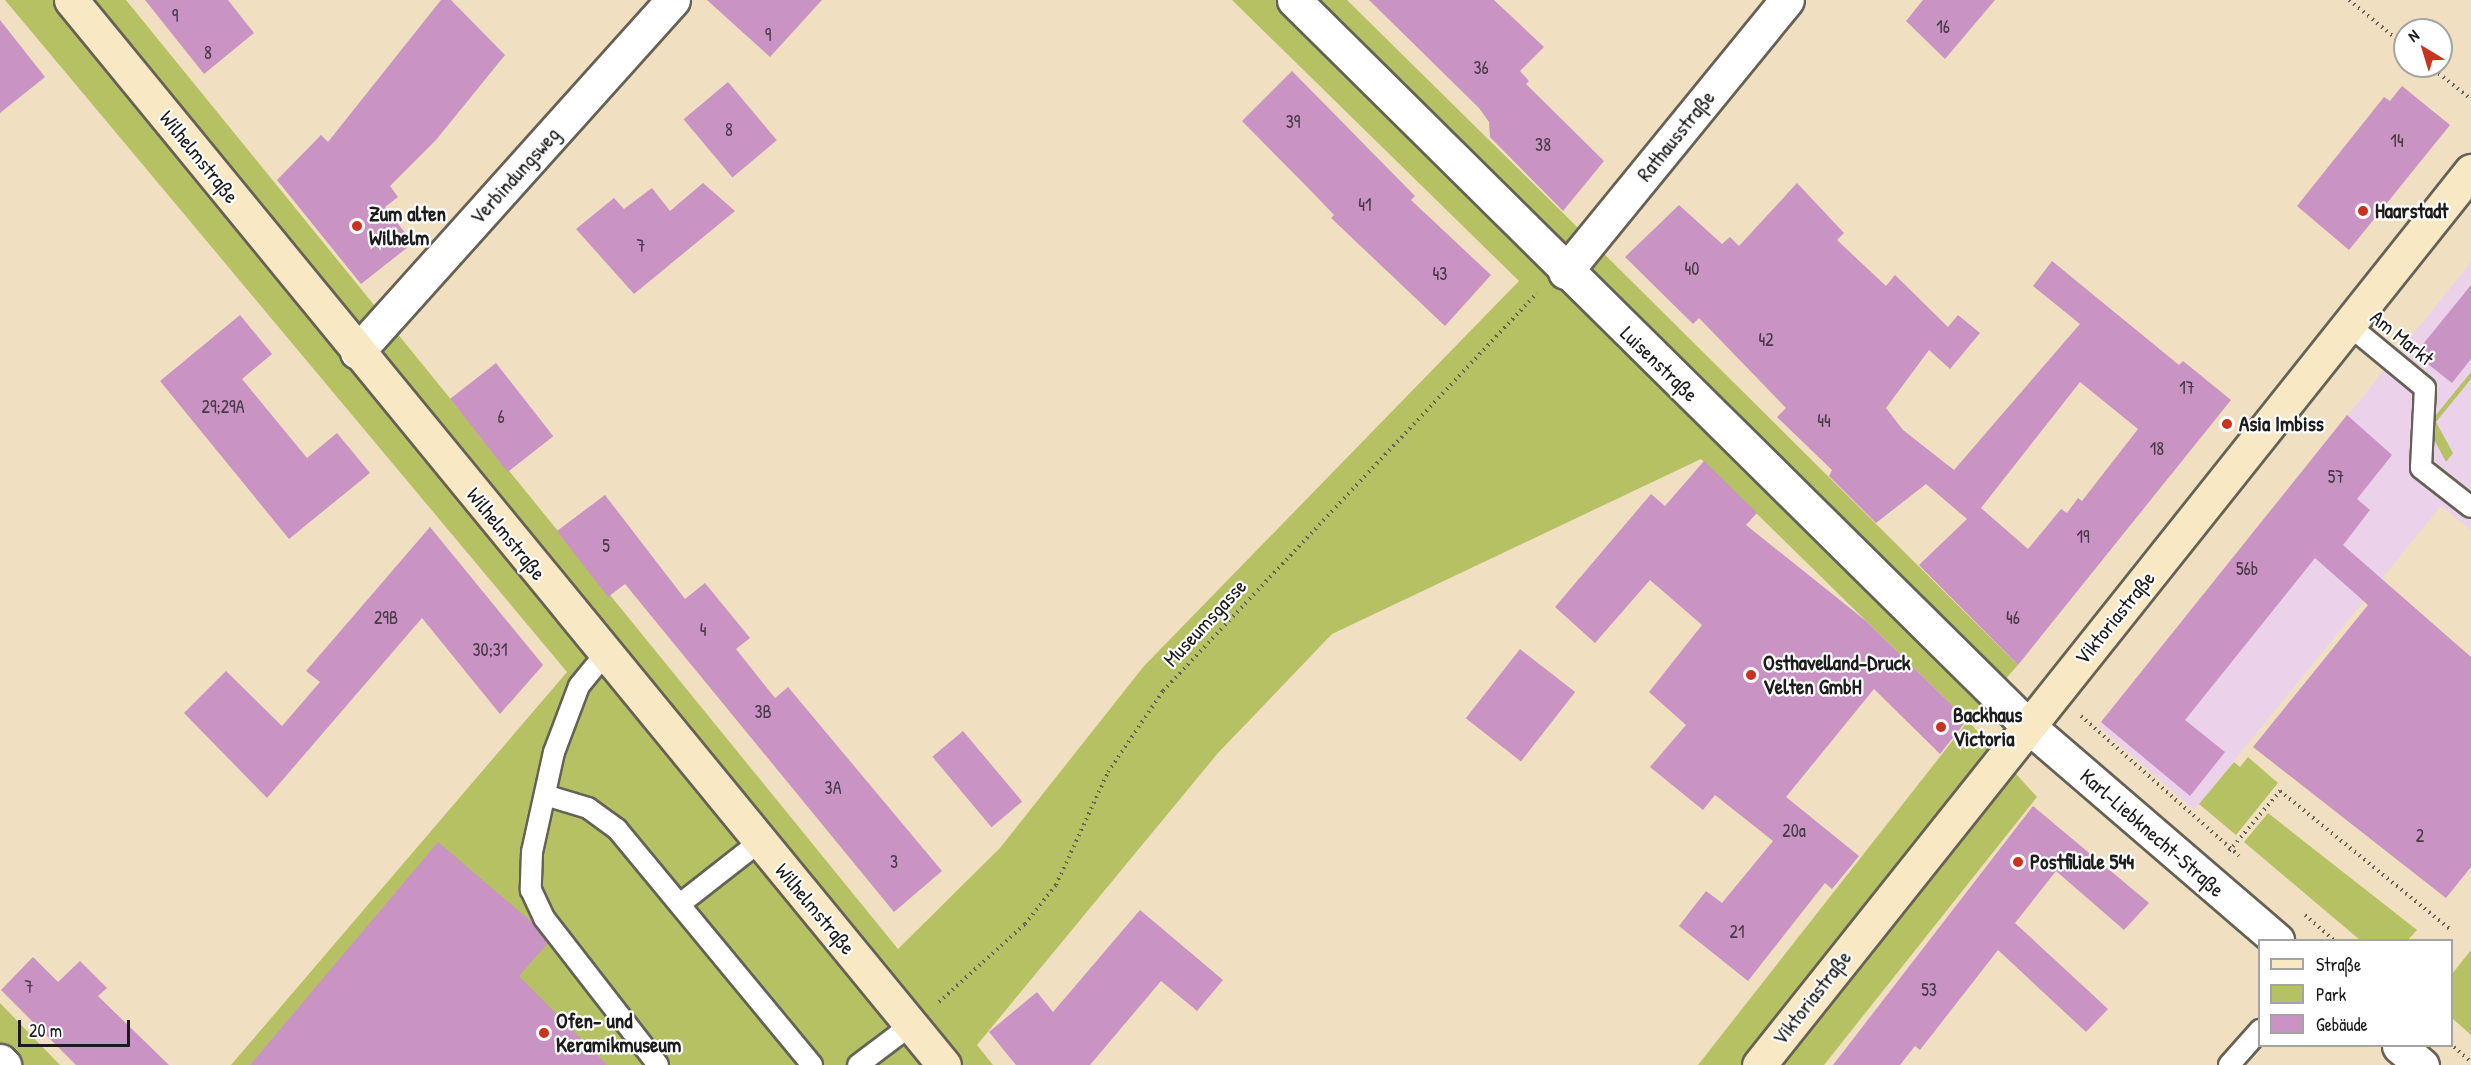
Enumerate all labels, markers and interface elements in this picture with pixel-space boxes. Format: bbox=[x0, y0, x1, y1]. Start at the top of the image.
house number: 9 bbox=[172, 5, 178, 27]
house number: 16 bbox=[1936, 16, 1950, 38]
north arrow bbox=[2393, 18, 2453, 78]
house number: 9 bbox=[765, 24, 771, 46]
text: N bbox=[2403, 24, 2423, 47]
house number: 8 bbox=[204, 42, 212, 64]
house number: 36 bbox=[1473, 57, 1489, 79]
street label: Rathausstraße bbox=[1632, 85, 1720, 187]
street label: Wilhelmstraße bbox=[154, 106, 244, 208]
house number: 39 bbox=[1286, 111, 1300, 133]
house number: 8 bbox=[725, 119, 733, 141]
street label: Verbindungsweg bbox=[465, 122, 565, 230]
house number: 14 bbox=[2390, 130, 2404, 152]
house number: 38 bbox=[1535, 134, 1551, 156]
house number: 41 bbox=[1358, 194, 1372, 216]
place label: Haarstadt bbox=[2375, 198, 2448, 224]
place label: Zum alten Wilhelm bbox=[369, 201, 446, 251]
marker: Haarstadt bbox=[2356, 204, 2370, 218]
marker: Zum alten Wilhelm bbox=[350, 219, 364, 233]
house number: 7 bbox=[637, 235, 645, 257]
house number: 40 bbox=[1685, 258, 1699, 280]
house number: 43 bbox=[1433, 263, 1447, 285]
street label: Am Markt bbox=[2365, 305, 2439, 371]
street label: Luisenstraße bbox=[1615, 321, 1703, 407]
house number: 42 bbox=[1758, 329, 1774, 351]
house number: 17 bbox=[2179, 377, 2195, 399]
house number: 29;29A bbox=[201, 396, 245, 418]
house number: 6 bbox=[497, 406, 505, 428]
house number: 44 bbox=[1817, 410, 1831, 432]
place label: Asia Imbiss bbox=[2239, 411, 2324, 437]
marker: Asia Imbiss bbox=[2220, 417, 2234, 431]
house number: 18 bbox=[2150, 438, 2164, 460]
house number: 57 bbox=[2328, 466, 2344, 488]
street label: Wilhelmstraße bbox=[461, 483, 551, 585]
house number: 19 bbox=[2076, 526, 2090, 548]
house number: 5 bbox=[602, 535, 610, 557]
house number: 56b bbox=[2236, 558, 2258, 580]
street label: Viktoriastraße bbox=[2070, 566, 2160, 670]
street label: Museumsgasse bbox=[1158, 574, 1252, 672]
house number: 29B bbox=[374, 607, 398, 629]
house number: 46 bbox=[2006, 607, 2020, 629]
house number: 4 bbox=[700, 619, 706, 641]
house number: 30;31 bbox=[473, 639, 507, 661]
place label: Osthavelland-Druck Velten GmbH bbox=[1763, 650, 1911, 700]
marker: Osthavelland-Druck Velten GmbH bbox=[1744, 668, 1758, 682]
house number: 3B bbox=[754, 701, 772, 723]
place label: Backhaus Victoria bbox=[1953, 702, 2022, 752]
marker: Backhaus Victoria bbox=[1934, 720, 1948, 734]
street label: Karl-Liebknecht-Straße bbox=[2075, 764, 2229, 902]
house number: 3A bbox=[825, 777, 841, 799]
house number: 20a bbox=[1782, 820, 1806, 842]
house number: 2 bbox=[2416, 825, 2424, 847]
place label: Postfiliale 544 bbox=[2030, 849, 2134, 875]
house number: 3 bbox=[890, 851, 898, 873]
marker: Postfiliale 544 bbox=[2011, 855, 2025, 869]
street label: Wilhelmstraße bbox=[770, 858, 860, 960]
house number: 21 bbox=[1730, 921, 1744, 943]
legend bbox=[2258, 939, 2453, 1047]
street label: Viktoriastraße bbox=[1767, 946, 1857, 1050]
text: Straße bbox=[2316, 952, 2361, 977]
house number: 7 bbox=[25, 976, 33, 998]
house number: 53 bbox=[1921, 979, 1937, 1001]
text: Park bbox=[2316, 982, 2346, 1007]
scale bar bbox=[21, 1008, 134, 1046]
place label: Ofen- und Keramikmuseum bbox=[556, 1008, 681, 1058]
text: Gebäude bbox=[2316, 1012, 2368, 1037]
text: 20 m bbox=[29, 1018, 62, 1043]
marker: Ofen- und Keramikmuseum bbox=[537, 1026, 551, 1040]

